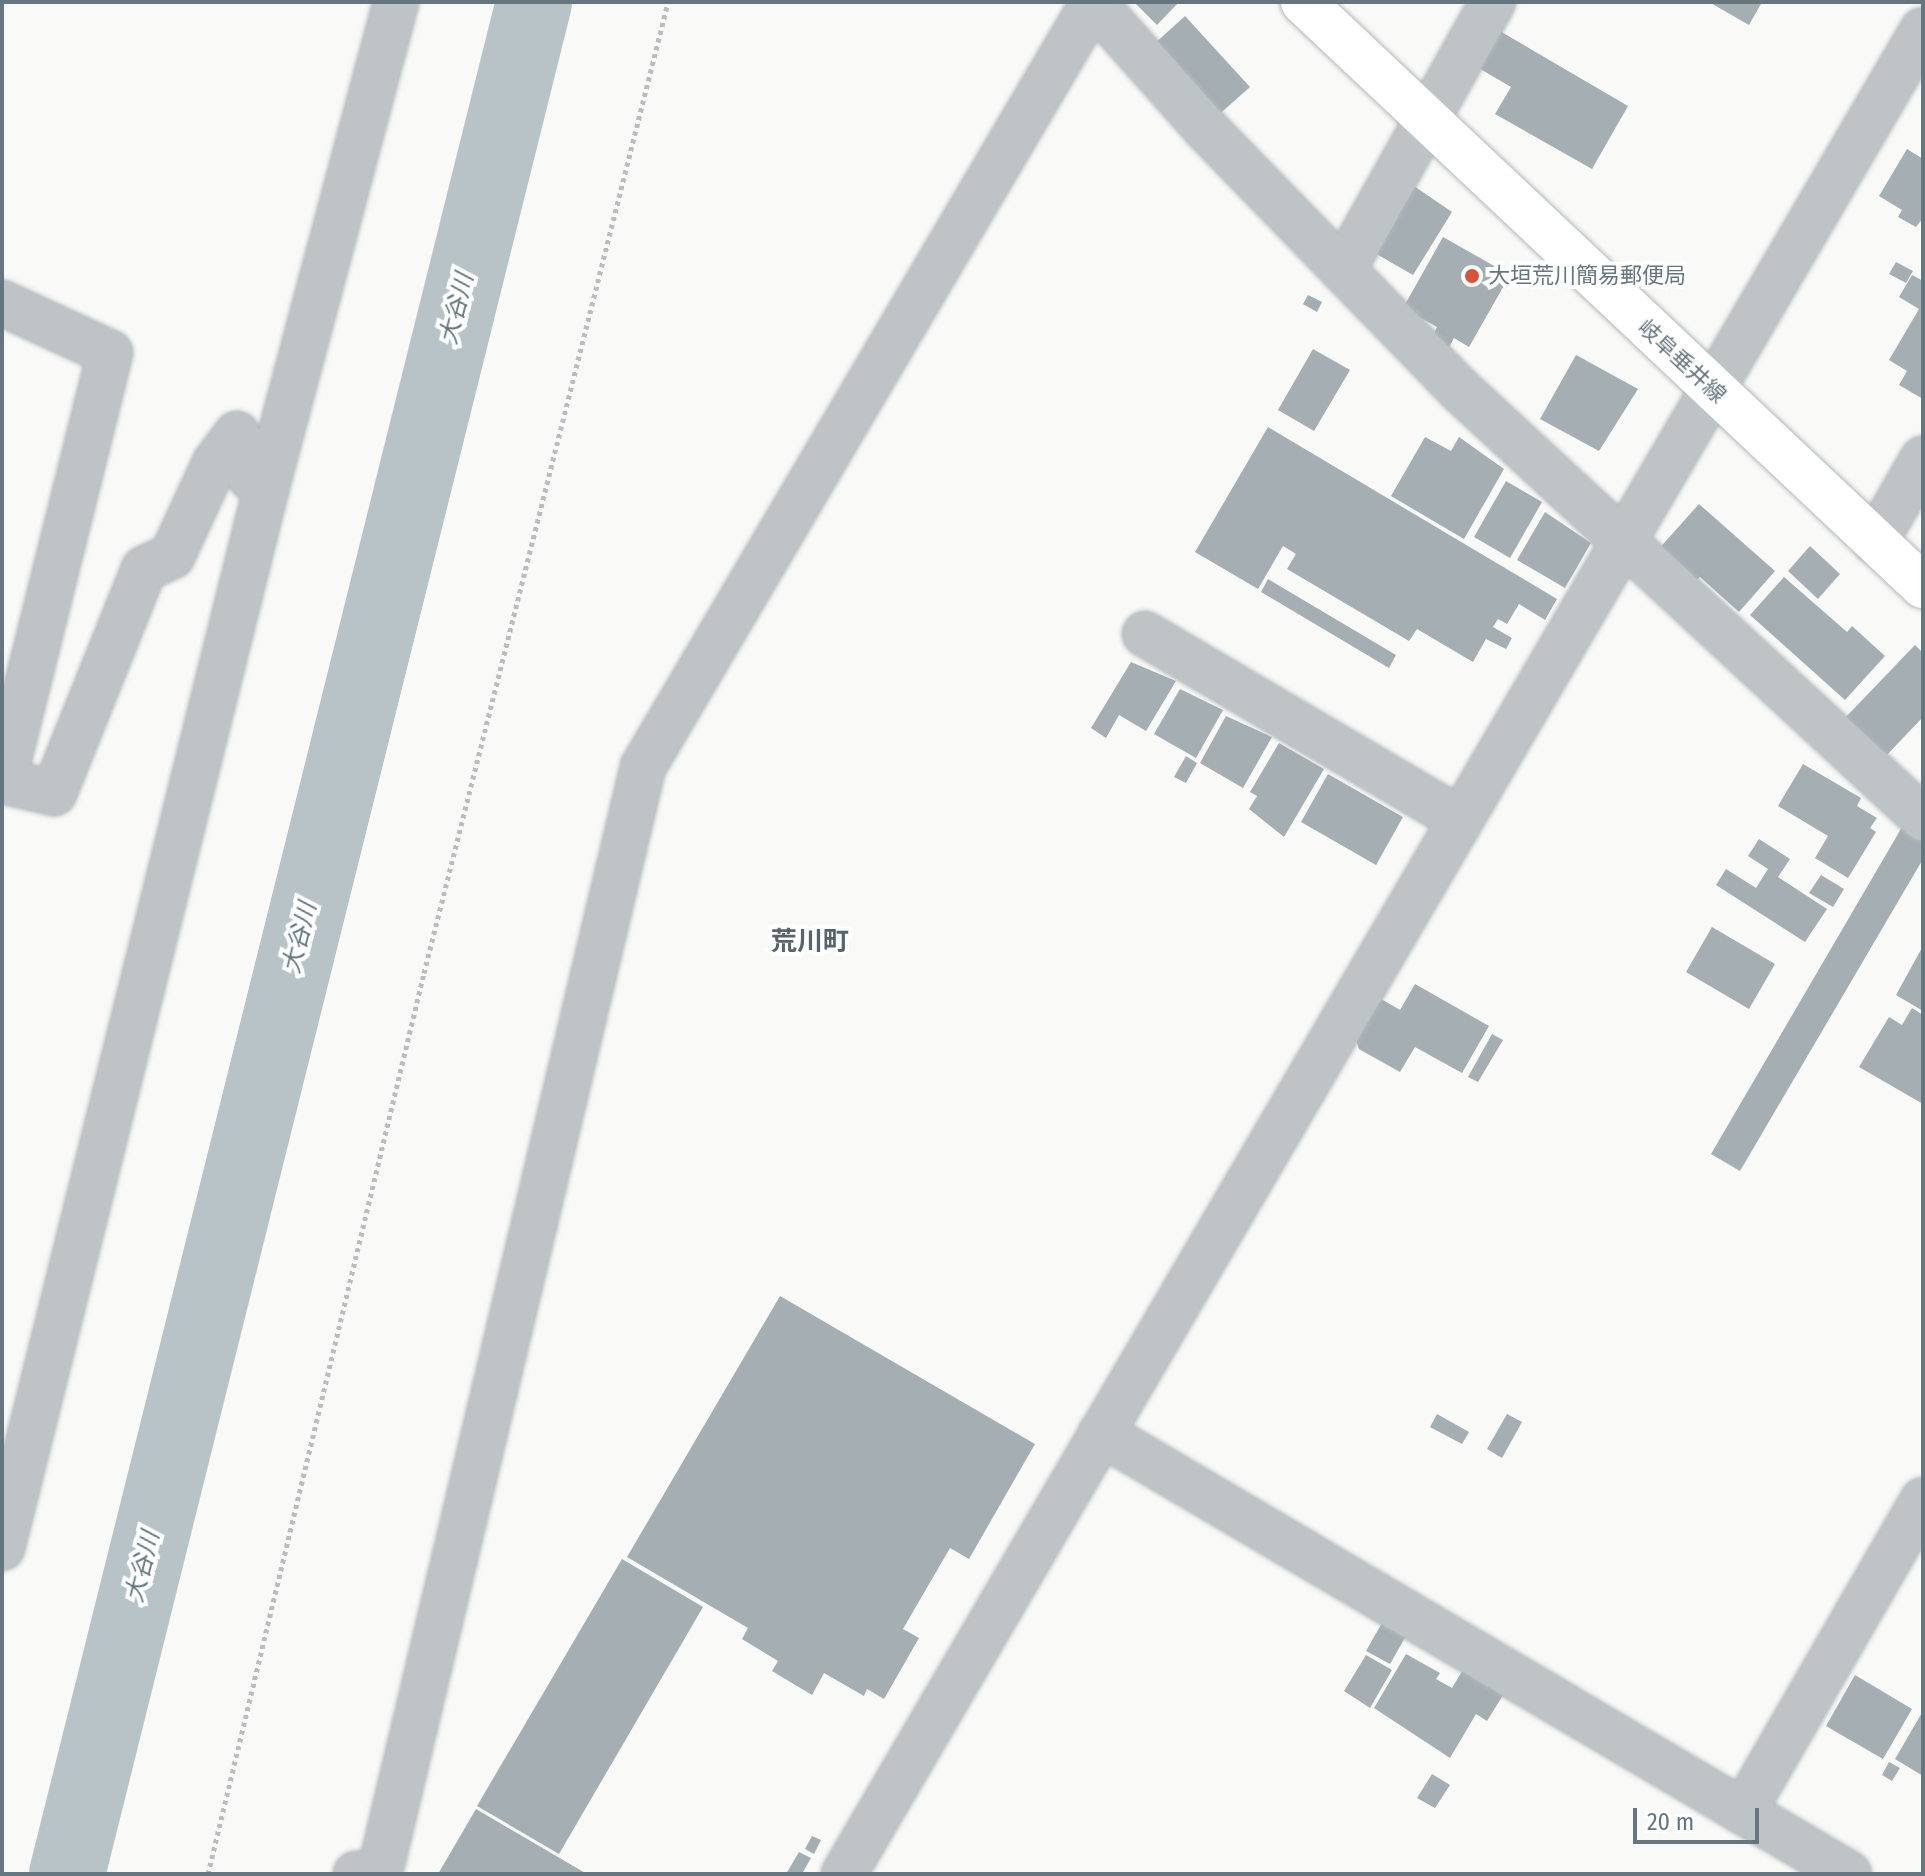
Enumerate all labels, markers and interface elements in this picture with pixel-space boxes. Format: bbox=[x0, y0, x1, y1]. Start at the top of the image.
place label: 大垣荒川簡易郵便局 bbox=[1488, 263, 1686, 289]
marker: 大垣荒川簡易郵便局 bbox=[1463, 267, 1481, 285]
water label: 大谷川 bbox=[434, 271, 480, 347]
street label: 岐阜垂井線 bbox=[1633, 314, 1731, 408]
water label: 大谷川 bbox=[277, 900, 323, 976]
district label: 荒川町 bbox=[771, 926, 849, 958]
water label: 大谷川 bbox=[120, 1529, 166, 1605]
scale bar bbox=[1637, 1792, 1763, 1842]
text: 20 m bbox=[1647, 1808, 1694, 1836]

